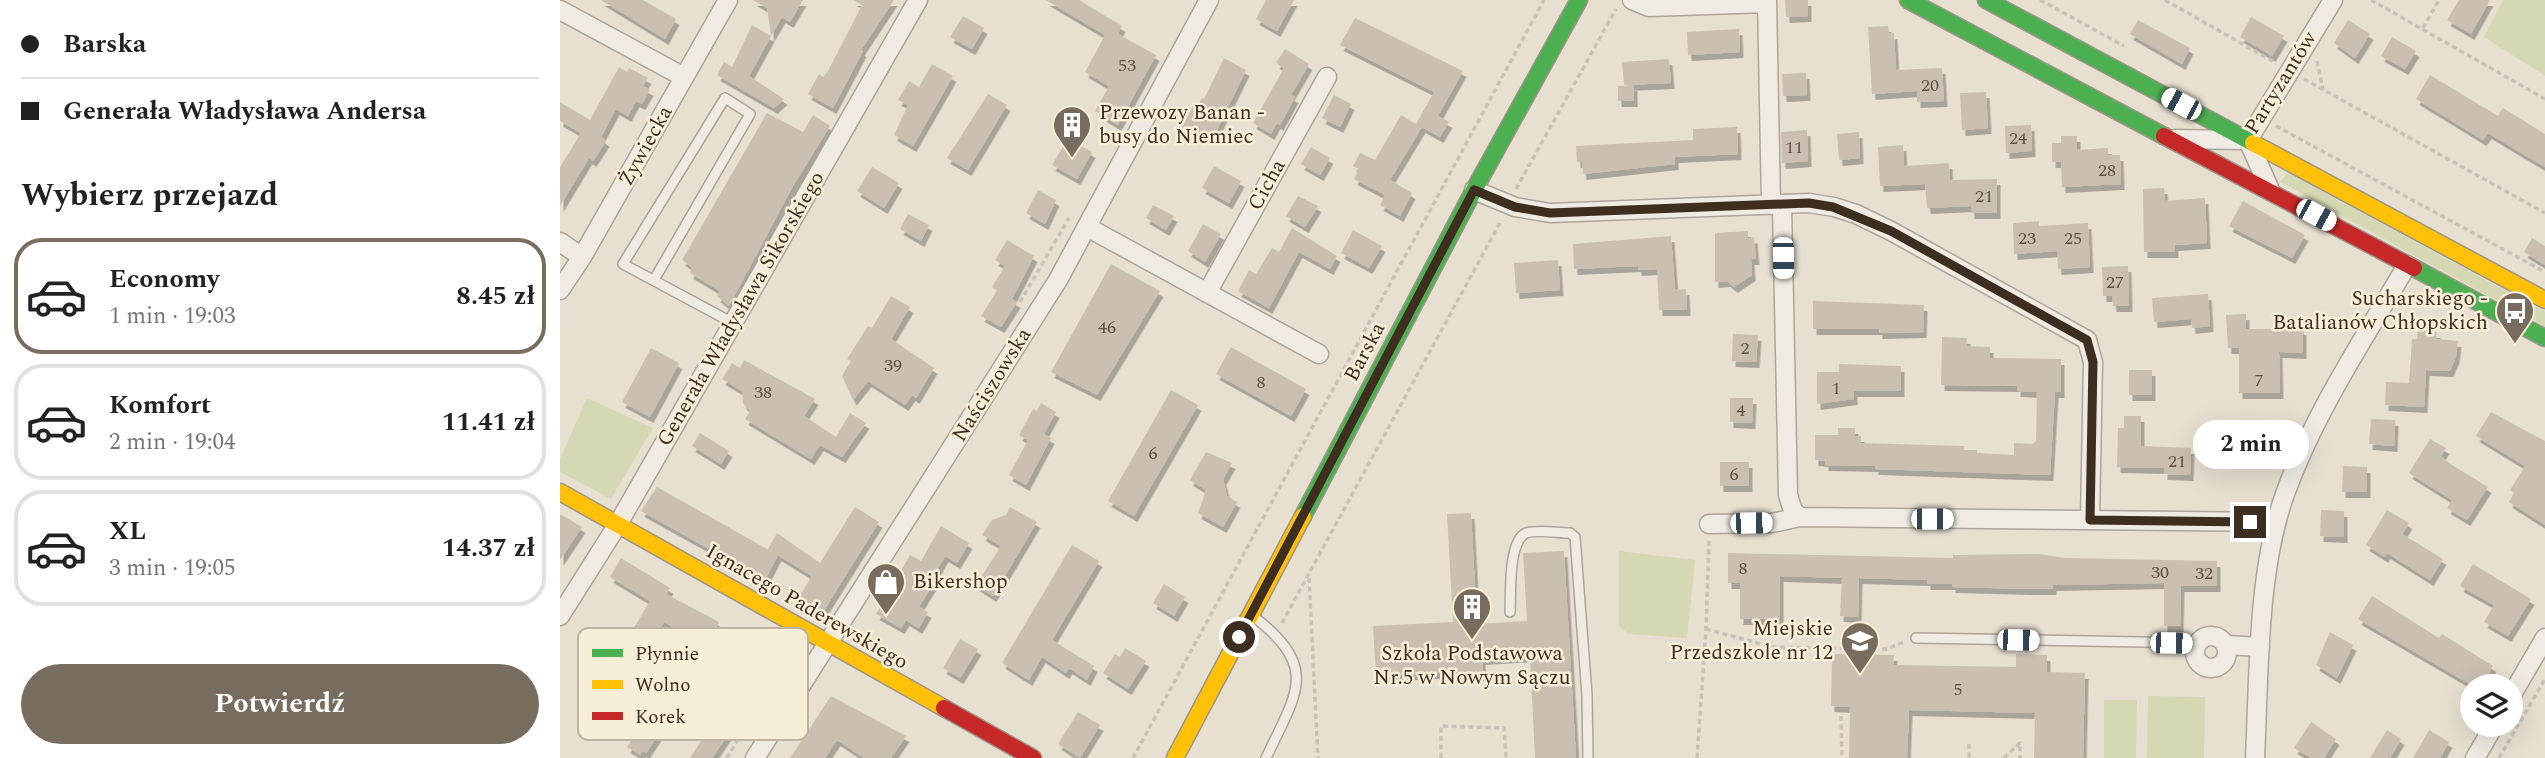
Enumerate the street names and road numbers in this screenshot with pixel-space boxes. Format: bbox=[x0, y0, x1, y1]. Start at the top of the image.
street label: Partyzantów bbox=[2237, 24, 2326, 141]
street label: Żywiecka bbox=[611, 99, 682, 192]
street label: Cicha bbox=[1240, 153, 1295, 216]
street label: Generała Władysława Sikorskiego bbox=[649, 165, 833, 453]
street label: Barska bbox=[1336, 316, 1394, 387]
street label: Naściszowska bbox=[944, 321, 1040, 448]
street label: Ignacego Paderewskiego bbox=[700, 536, 914, 678]

